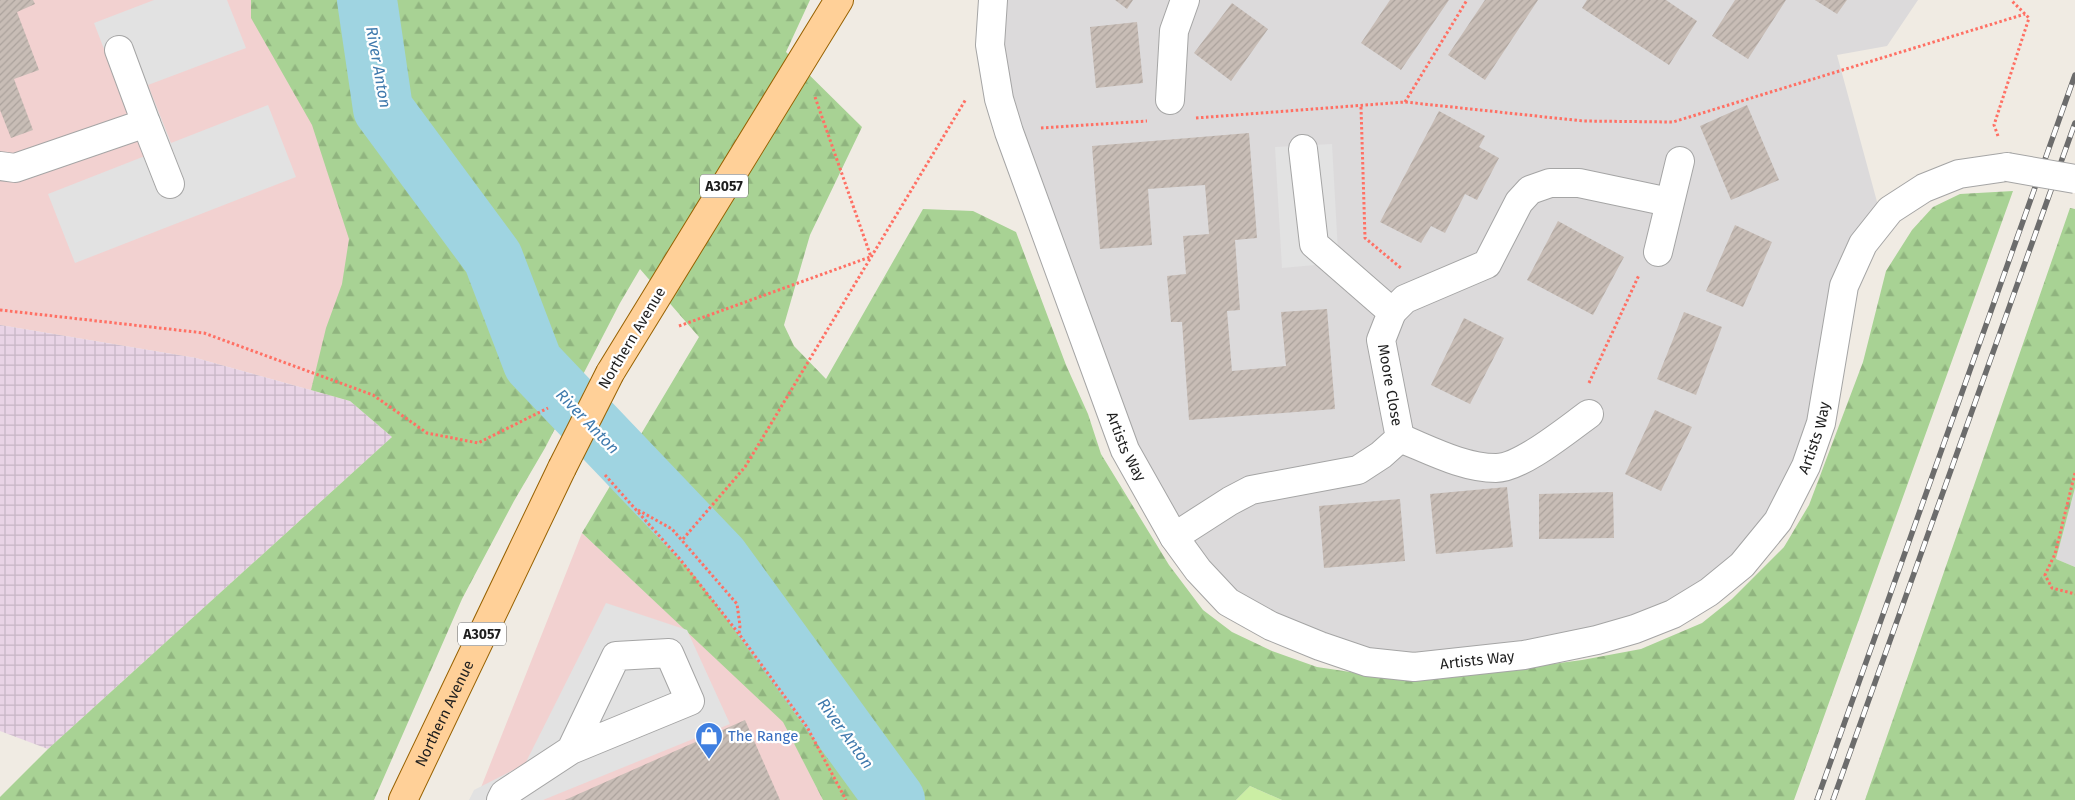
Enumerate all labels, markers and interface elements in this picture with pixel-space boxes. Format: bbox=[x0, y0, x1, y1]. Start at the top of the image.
water label: River Anton bbox=[362, 25, 395, 109]
road number: A3057 bbox=[700, 175, 748, 198]
street label: Northern Avenue bbox=[595, 284, 669, 392]
street label: Moore Close bbox=[1374, 342, 1406, 428]
water label: River Anton bbox=[552, 385, 623, 458]
street label: Artists Way bbox=[1794, 400, 1834, 477]
street label: Artists Way bbox=[1103, 409, 1150, 485]
road number: A3057 bbox=[458, 622, 506, 646]
street label: Artists Way bbox=[1439, 647, 1516, 673]
street label: Northern Avenue bbox=[411, 657, 478, 769]
water label: River Anton bbox=[814, 694, 878, 772]
shop icon: The Range bbox=[694, 721, 724, 760]
place label: The Range bbox=[728, 727, 798, 745]

